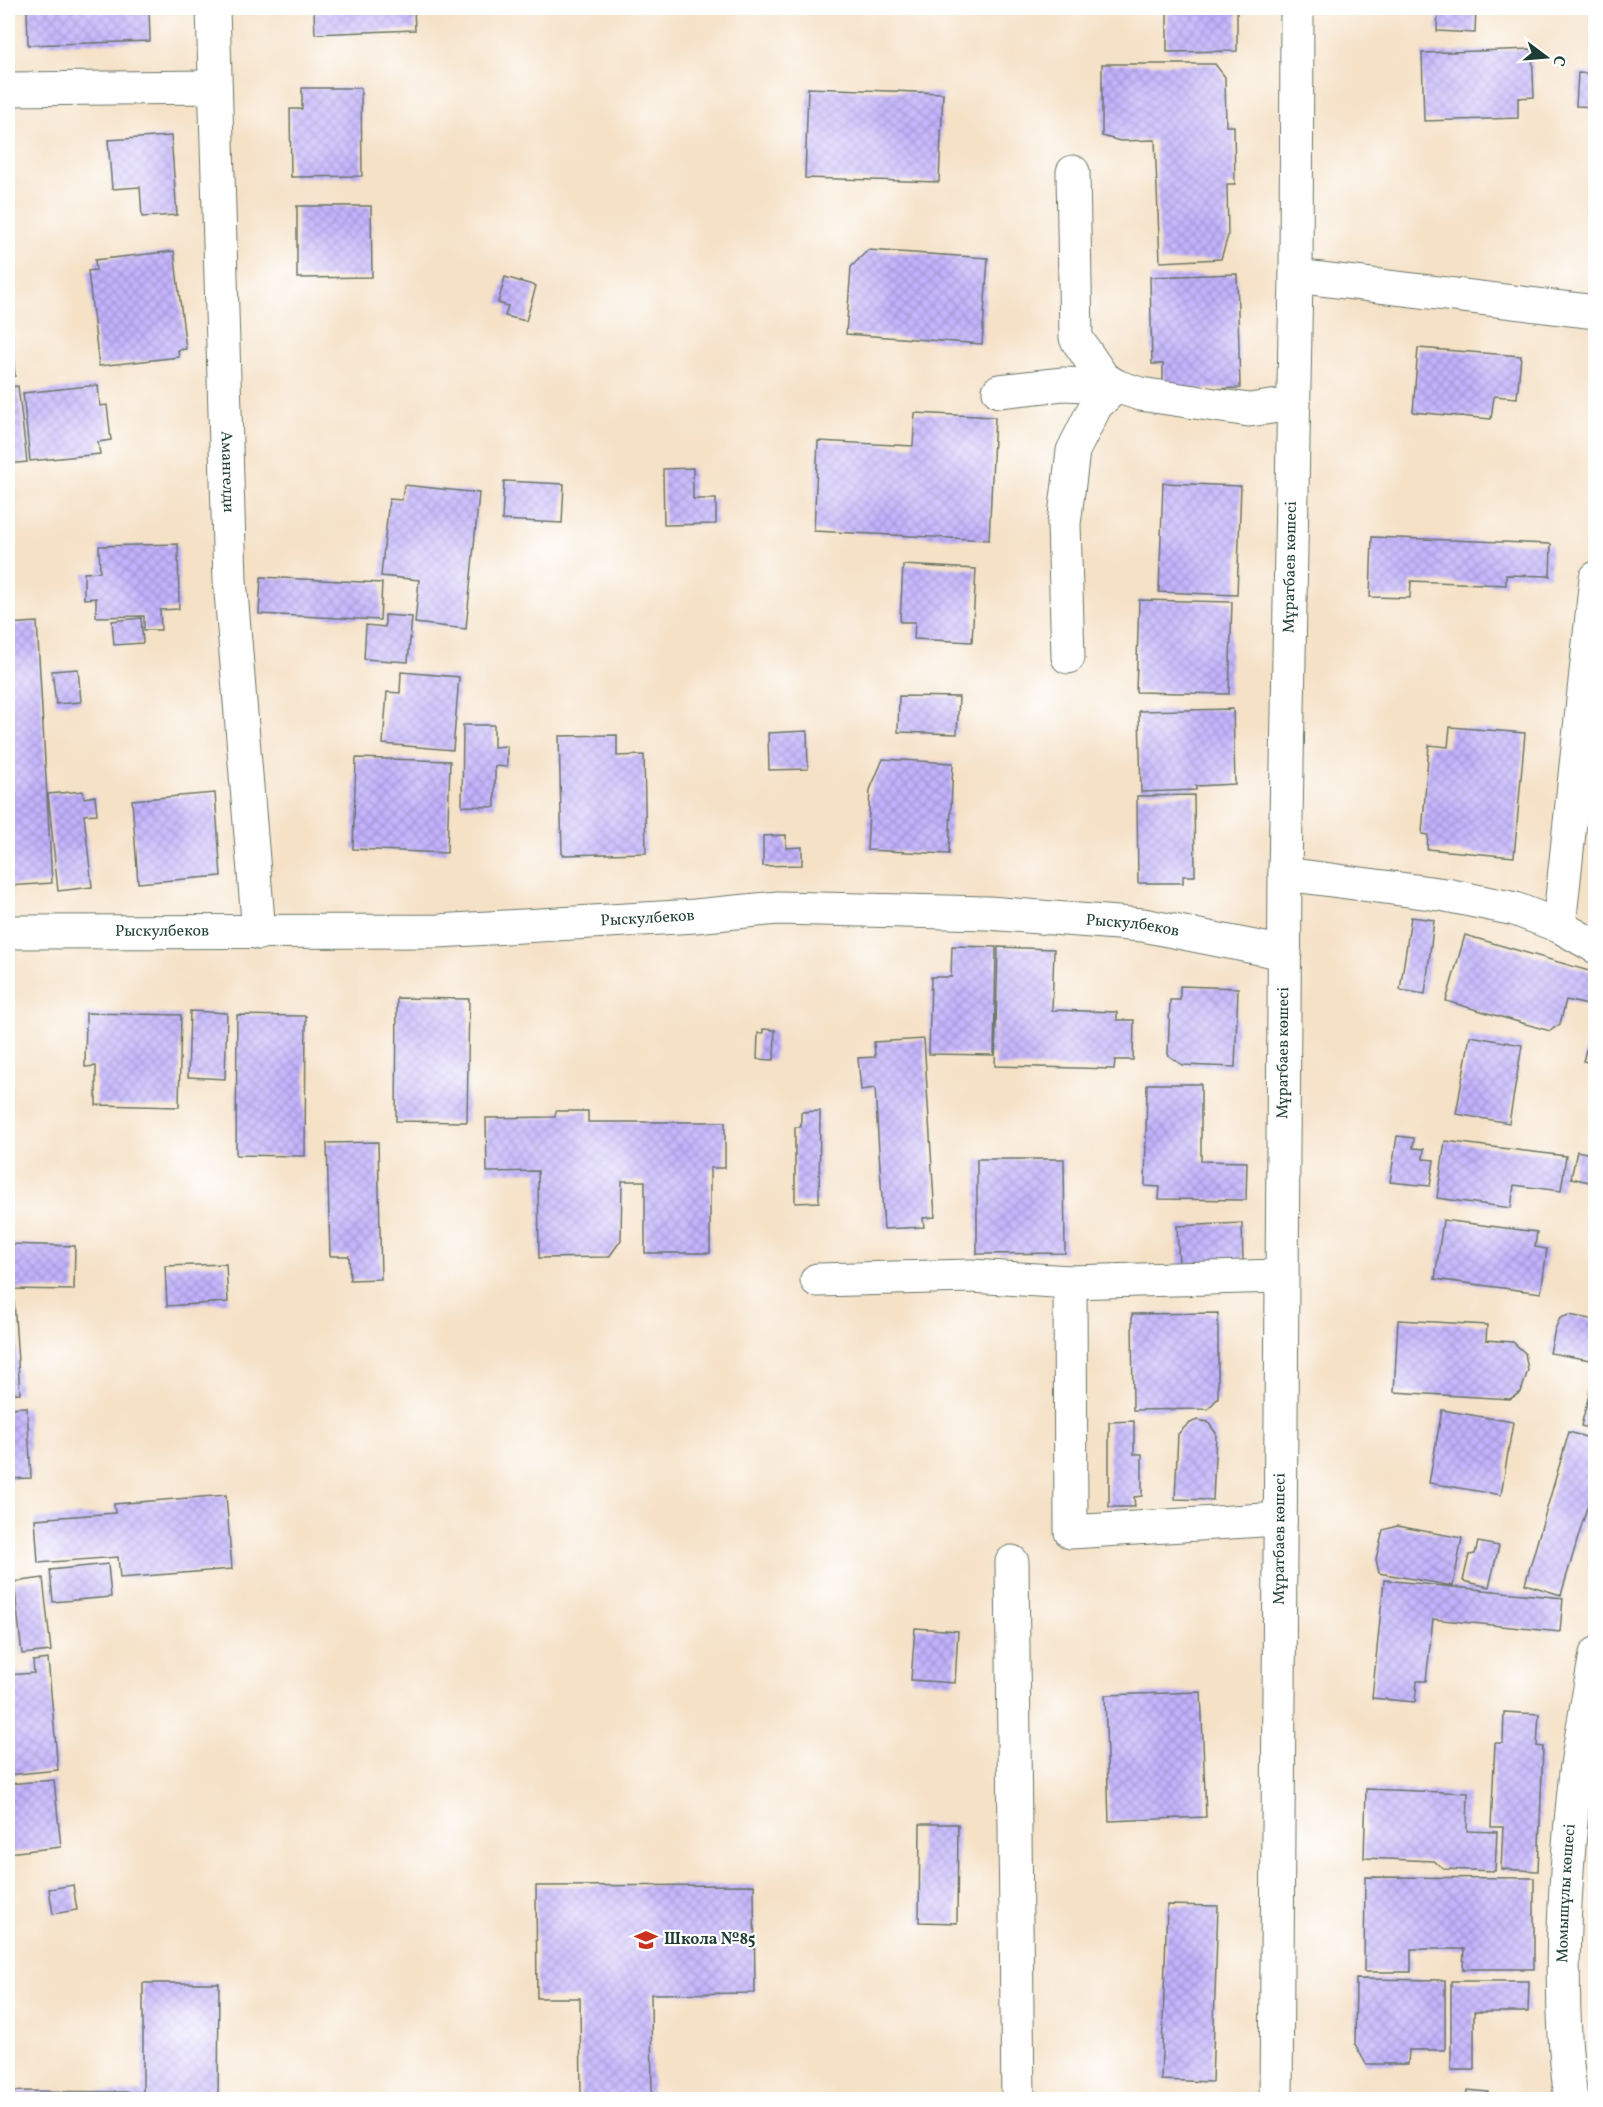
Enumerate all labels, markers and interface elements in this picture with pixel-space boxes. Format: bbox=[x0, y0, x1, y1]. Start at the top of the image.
north arrow bbox=[1516, 27, 1576, 87]
text: С bbox=[1547, 53, 1570, 69]
street label: Амангелди bbox=[215, 431, 239, 513]
street label: Мұратбаев көшесі bbox=[1278, 501, 1303, 633]
street label: Рыскулбеков bbox=[600, 905, 695, 932]
street label: Рыскулбеков bbox=[1085, 910, 1181, 943]
street label: Рыскулбеков bbox=[115, 921, 209, 943]
street label: Мұратбаев көшесі bbox=[1272, 987, 1295, 1119]
street label: Мұратбаев көшесі bbox=[1269, 1473, 1292, 1605]
street label: Момышұлы көшесі bbox=[1552, 1823, 1582, 1963]
school or university icon: Школа №85 bbox=[633, 1927, 659, 1953]
place label: Школа №85 bbox=[664, 1929, 756, 1951]

